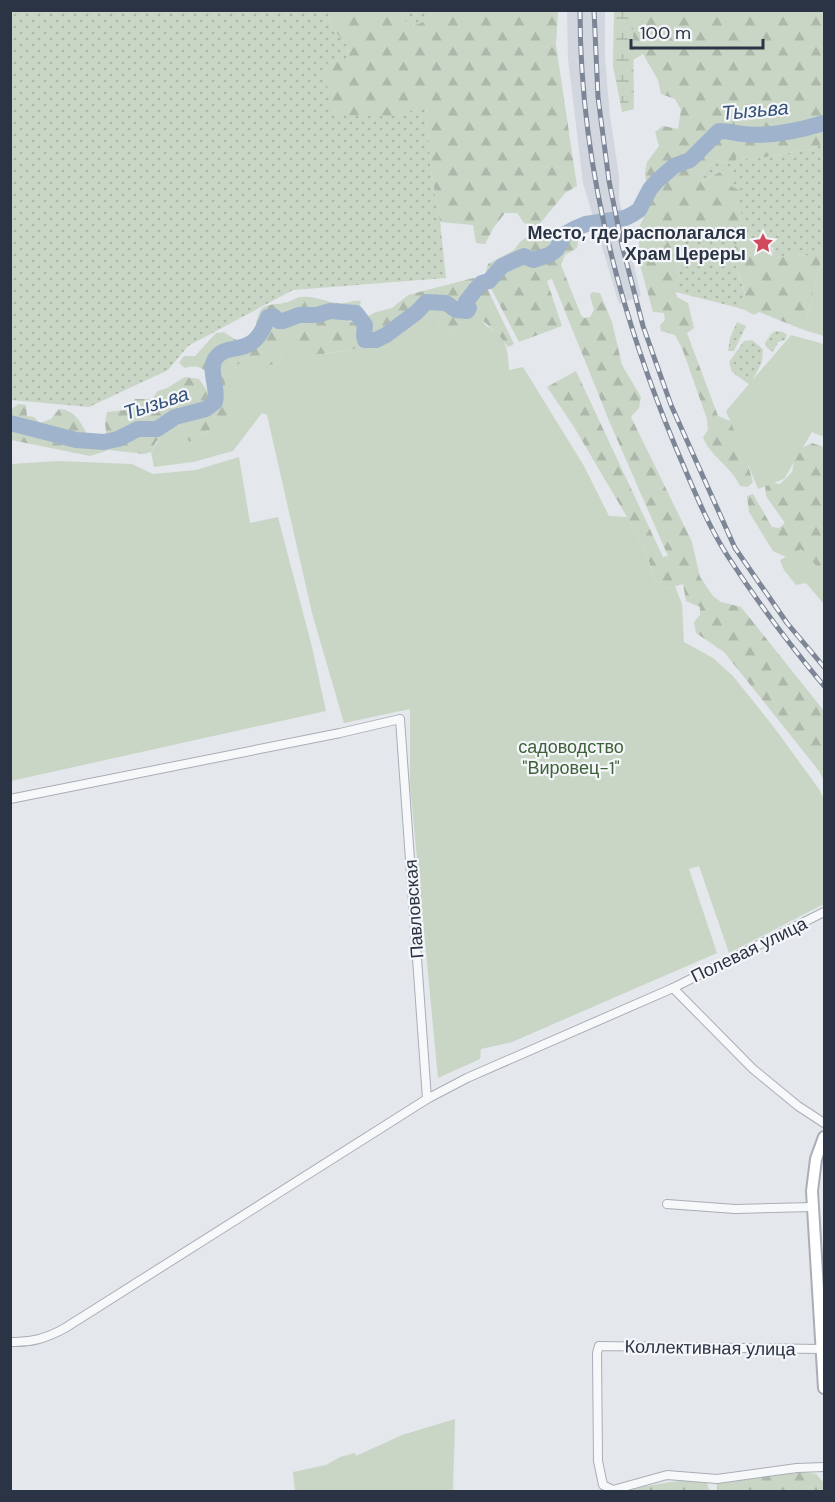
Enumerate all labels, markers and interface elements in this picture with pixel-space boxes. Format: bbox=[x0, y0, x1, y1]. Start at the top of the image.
scale bar bbox=[631, 12, 763, 50]
text: 100 m bbox=[640, 21, 691, 45]
water label: Тызьва bbox=[720, 94, 790, 126]
place label: Место, где располагался Храм Цереры bbox=[527, 221, 746, 266]
place icon: Место, где располагался Храм Цереры bbox=[751, 231, 775, 255]
water label: Тызьва bbox=[120, 380, 192, 426]
park label: садоводство "Вировец-1" bbox=[518, 735, 624, 780]
street label: Павловская bbox=[399, 859, 429, 959]
street label: Полевая улица bbox=[687, 911, 812, 989]
street label: Коллективная улица bbox=[624, 1335, 797, 1362]

